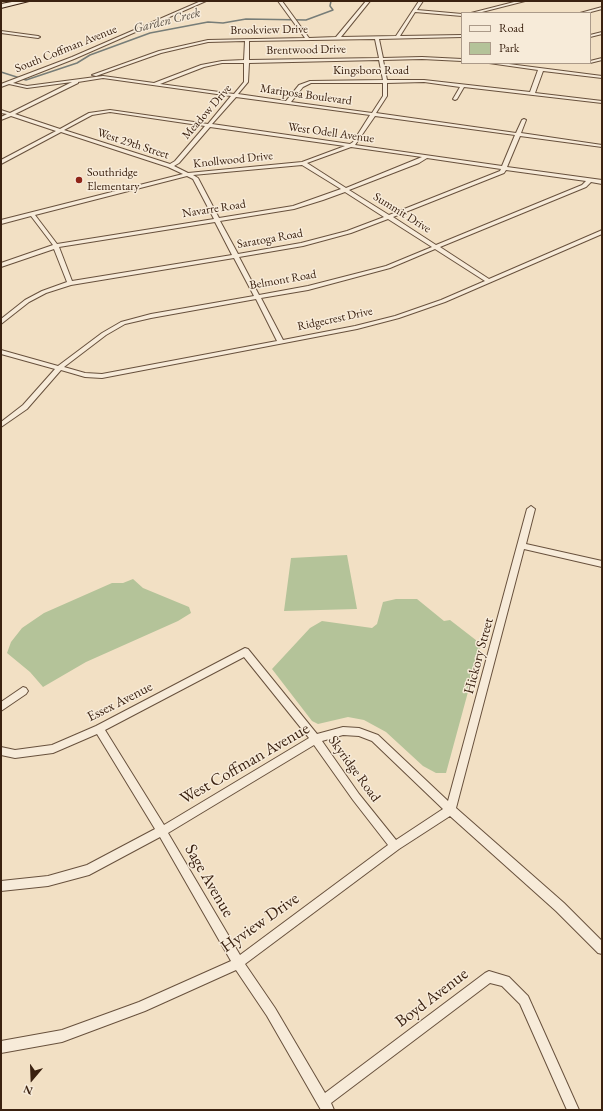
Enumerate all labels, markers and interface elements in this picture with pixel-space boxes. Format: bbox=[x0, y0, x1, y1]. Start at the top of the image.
water label: Garden Creek bbox=[132, 5, 202, 37]
legend bbox=[461, 12, 591, 64]
text: Road bbox=[499, 20, 524, 36]
street label: South Coffman Avenue bbox=[13, 22, 119, 76]
street label: Brookview Drive bbox=[230, 22, 308, 38]
text: Park bbox=[499, 40, 519, 56]
street label: Brentwood Drive bbox=[266, 42, 346, 58]
street label: Kingsboro Road bbox=[333, 64, 409, 78]
street label: Mariposa Boulevard bbox=[259, 81, 353, 109]
street label: Meadow Drive bbox=[179, 82, 235, 142]
street label: West Odell Avenue bbox=[287, 120, 375, 146]
street label: West 29th Street bbox=[95, 126, 171, 162]
street label: Knollwood Drive bbox=[193, 149, 273, 171]
place label: Southridge Elementary bbox=[87, 166, 139, 194]
marker: Southridge Elementary bbox=[74, 175, 84, 185]
street label: Summit Drive bbox=[370, 190, 434, 236]
street label: Navarre Road bbox=[181, 197, 247, 221]
street label: Saratoga Road bbox=[236, 226, 304, 252]
street label: Belmont Road bbox=[249, 267, 317, 293]
street label: Ridgecrest Drive bbox=[296, 304, 374, 334]
street label: Hickory Street bbox=[461, 616, 497, 696]
street label: Essex Avenue bbox=[84, 678, 156, 726]
street label: West Coffman Avenue bbox=[177, 719, 313, 809]
street label: Skyridge Road bbox=[324, 732, 384, 806]
street label: Sage Avenue bbox=[180, 841, 238, 921]
street label: Hyview Drive bbox=[217, 889, 303, 957]
street label: Boyd Avenue bbox=[392, 964, 472, 1032]
north arrow bbox=[12, 1059, 52, 1099]
text: N bbox=[22, 1082, 35, 1098]

